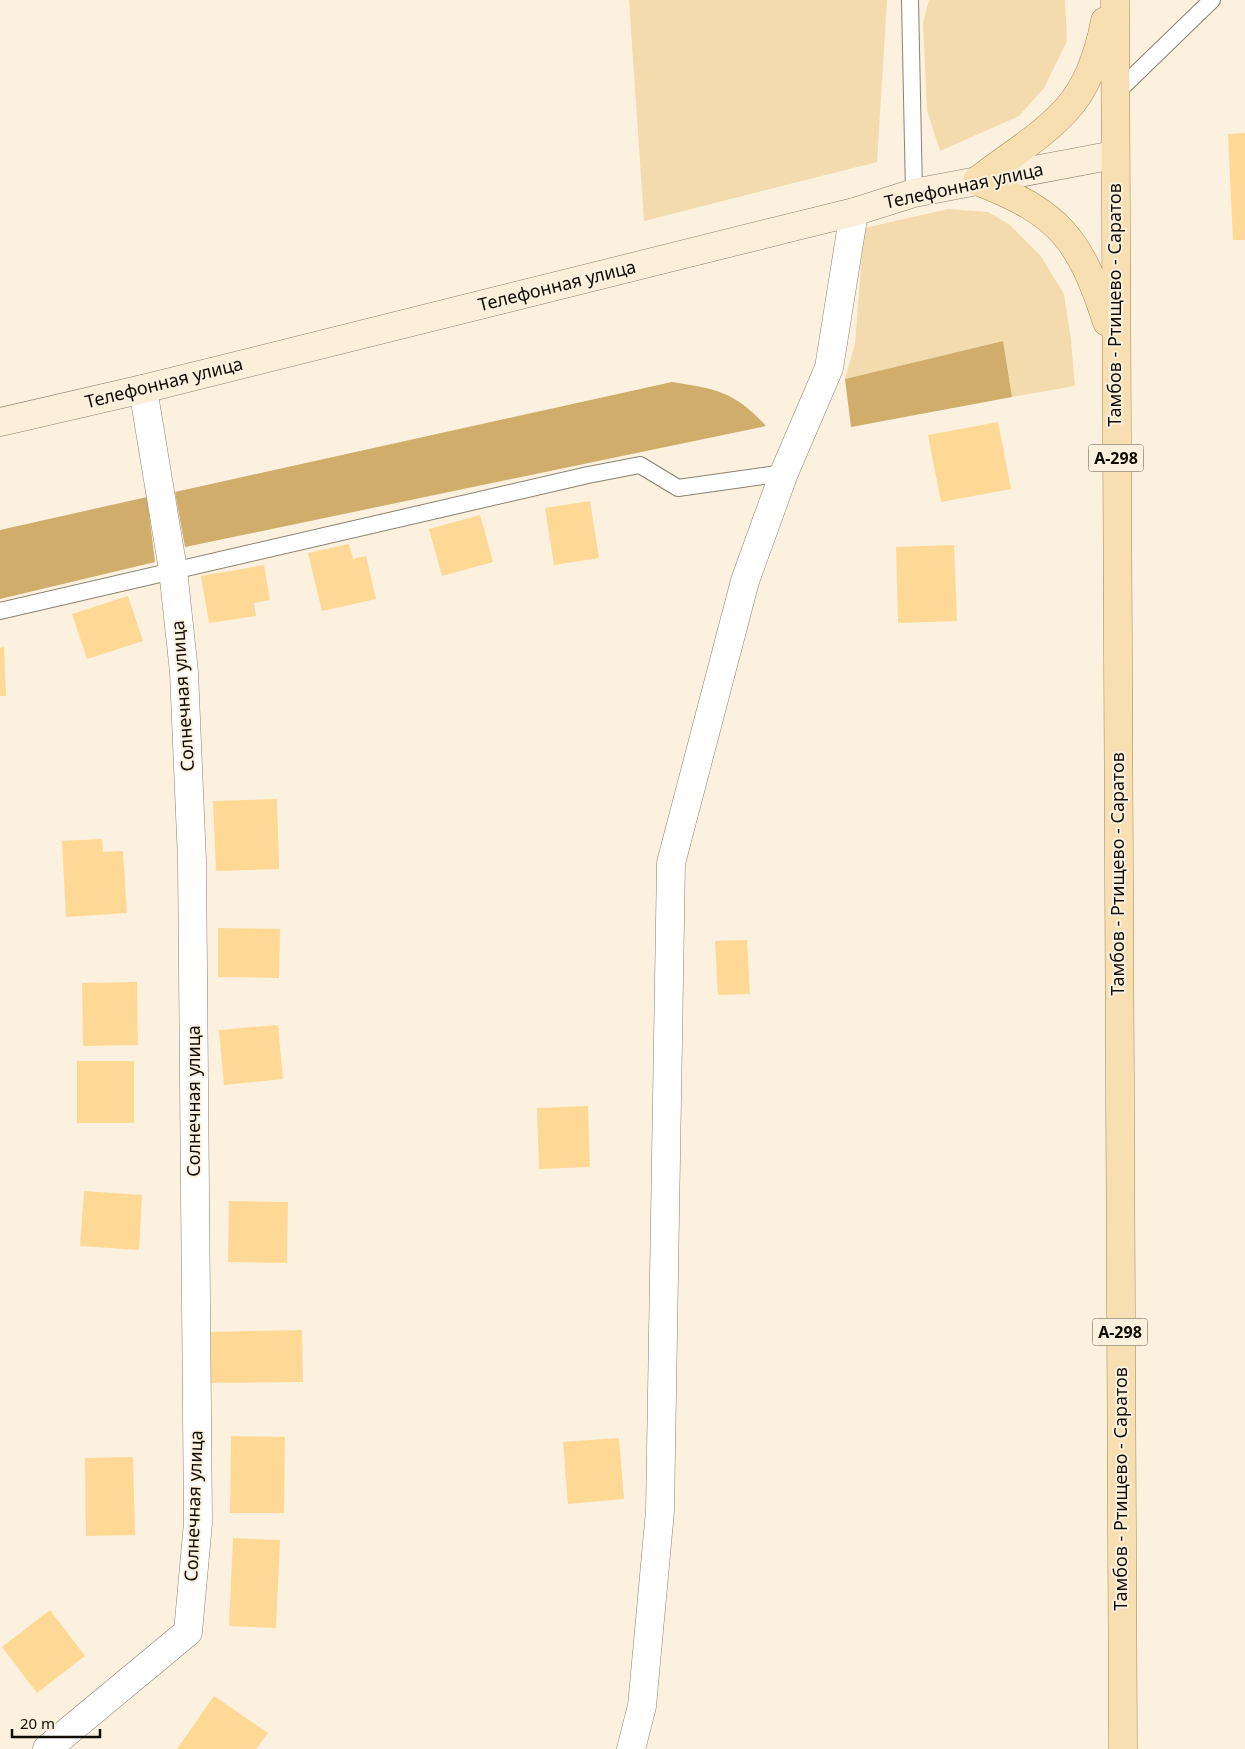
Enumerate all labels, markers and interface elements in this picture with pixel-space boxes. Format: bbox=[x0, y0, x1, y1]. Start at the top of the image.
street label: Телефонная улица bbox=[882, 156, 1045, 214]
street label: Тамбов - Ртищево - Саратов bbox=[1102, 183, 1126, 427]
street label: Телефонная улица bbox=[475, 254, 638, 316]
street label: Телефонная улица bbox=[82, 351, 245, 413]
road number: А-298 bbox=[1088, 444, 1144, 472]
street label: Солнечная улица bbox=[165, 620, 199, 772]
street label: Тамбов - Ртищево - Саратов bbox=[1105, 752, 1129, 996]
street label: Солнечная улица bbox=[181, 1025, 205, 1177]
road number: А-298 bbox=[1092, 1318, 1148, 1345]
street label: Тамбов - Ртищево - Саратов bbox=[1108, 1367, 1132, 1611]
street label: Солнечная улица bbox=[178, 1430, 208, 1582]
scale bar bbox=[12, 1706, 100, 1738]
text: 20 m bbox=[20, 1713, 55, 1733]

